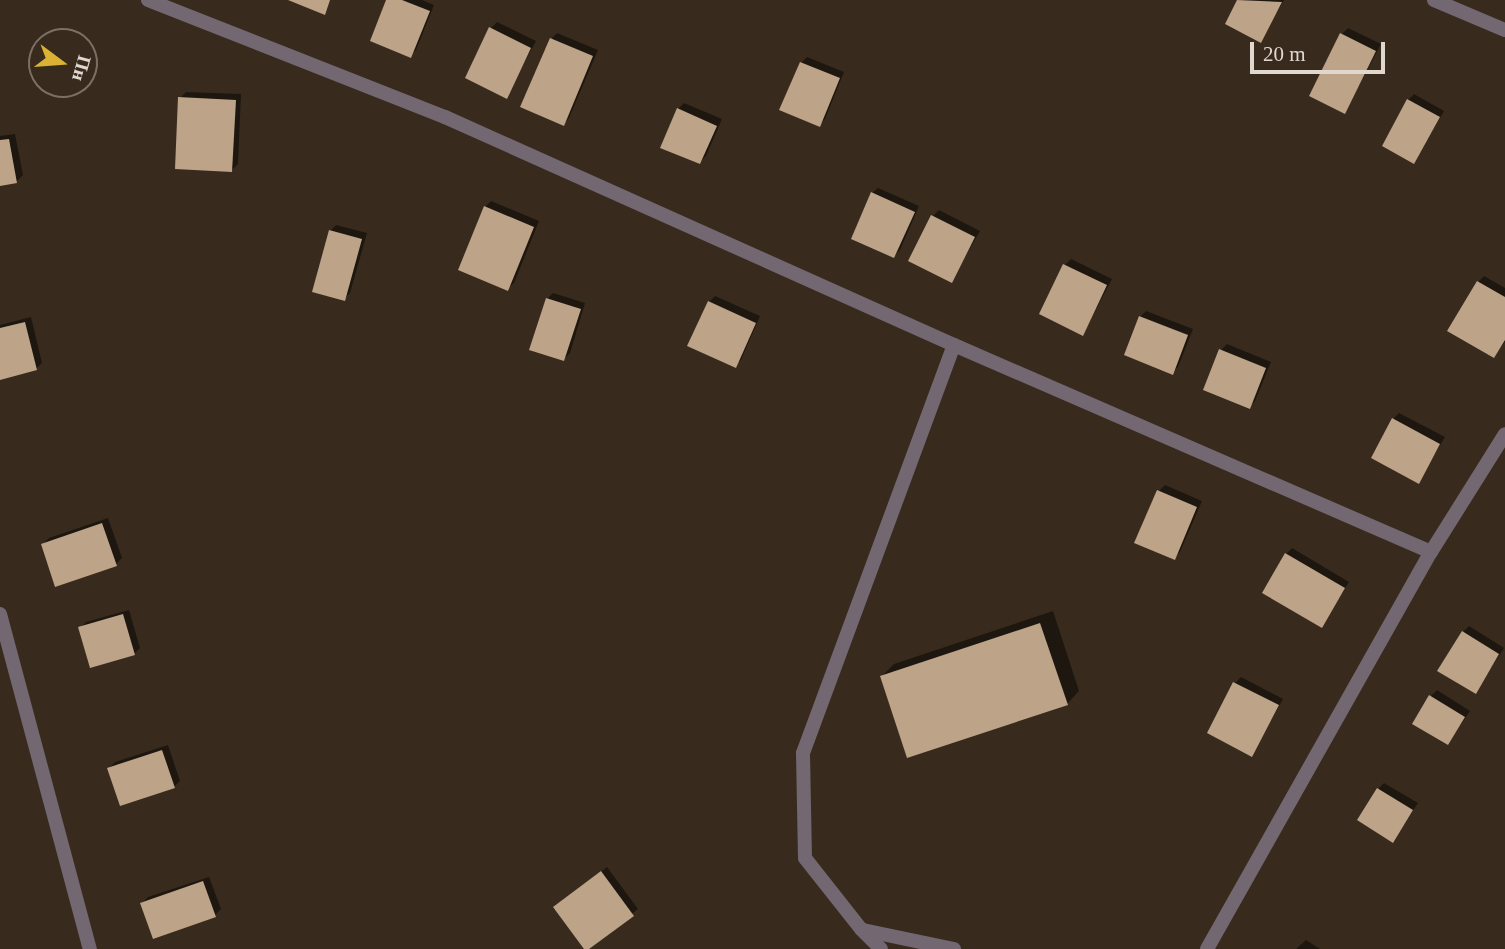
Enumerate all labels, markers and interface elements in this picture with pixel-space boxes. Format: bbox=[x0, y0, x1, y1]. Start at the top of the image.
north arrow bbox=[28, 28, 98, 98]
scale bar bbox=[1253, 28, 1388, 72]
text: 20 m bbox=[1263, 42, 1306, 66]
text: Пн bbox=[68, 53, 95, 84]

